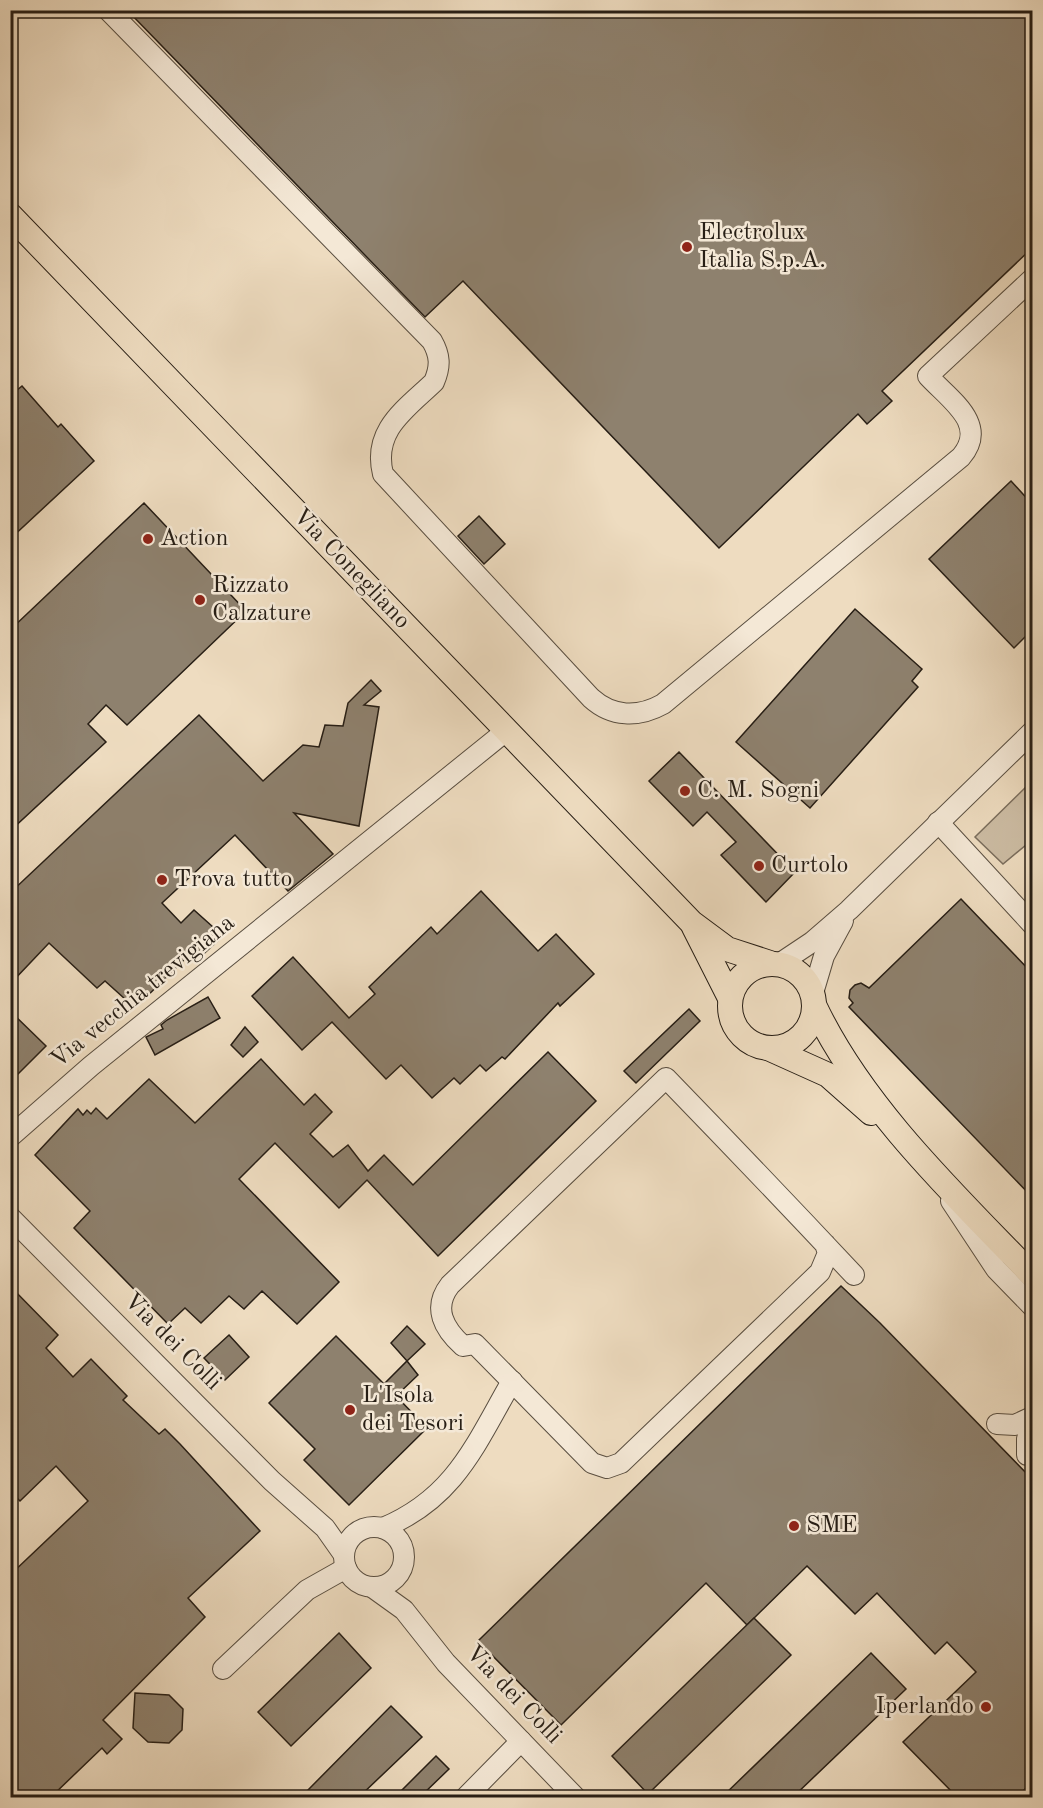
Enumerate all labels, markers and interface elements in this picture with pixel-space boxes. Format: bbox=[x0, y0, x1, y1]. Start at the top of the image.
place label: Electrolux Italia S.p.A. bbox=[699, 221, 826, 273]
marker: Electrolux Italia S.p.A. bbox=[680, 240, 694, 254]
street label: Via Conegliano bbox=[288, 504, 414, 634]
place label: Action bbox=[160, 527, 229, 551]
marker: Action bbox=[141, 532, 155, 546]
place label: Rizzato Calzature bbox=[212, 574, 311, 626]
marker: Rizzato Calzature bbox=[193, 593, 207, 607]
place label: C. M. Sogni bbox=[697, 779, 819, 803]
marker: C. M. Sogni bbox=[678, 784, 692, 798]
place label: Curtolo bbox=[771, 854, 848, 878]
marker: Curtolo bbox=[752, 859, 766, 873]
place label: Trova tutto bbox=[174, 868, 292, 892]
marker: Trova tutto bbox=[155, 873, 169, 887]
street label: Via vecchia trevigiana bbox=[47, 911, 240, 1073]
street label: Via dei Colli bbox=[119, 1289, 225, 1395]
place label: L'Isola dei Tesori bbox=[362, 1384, 464, 1436]
marker: L'Isola dei Tesori bbox=[343, 1403, 357, 1417]
place label: SME bbox=[806, 1514, 858, 1538]
marker: SME bbox=[787, 1519, 801, 1533]
street label: Via dei Colli bbox=[460, 1641, 566, 1749]
place label: Iperlando bbox=[876, 1695, 974, 1719]
marker: Iperlando bbox=[979, 1700, 993, 1714]

